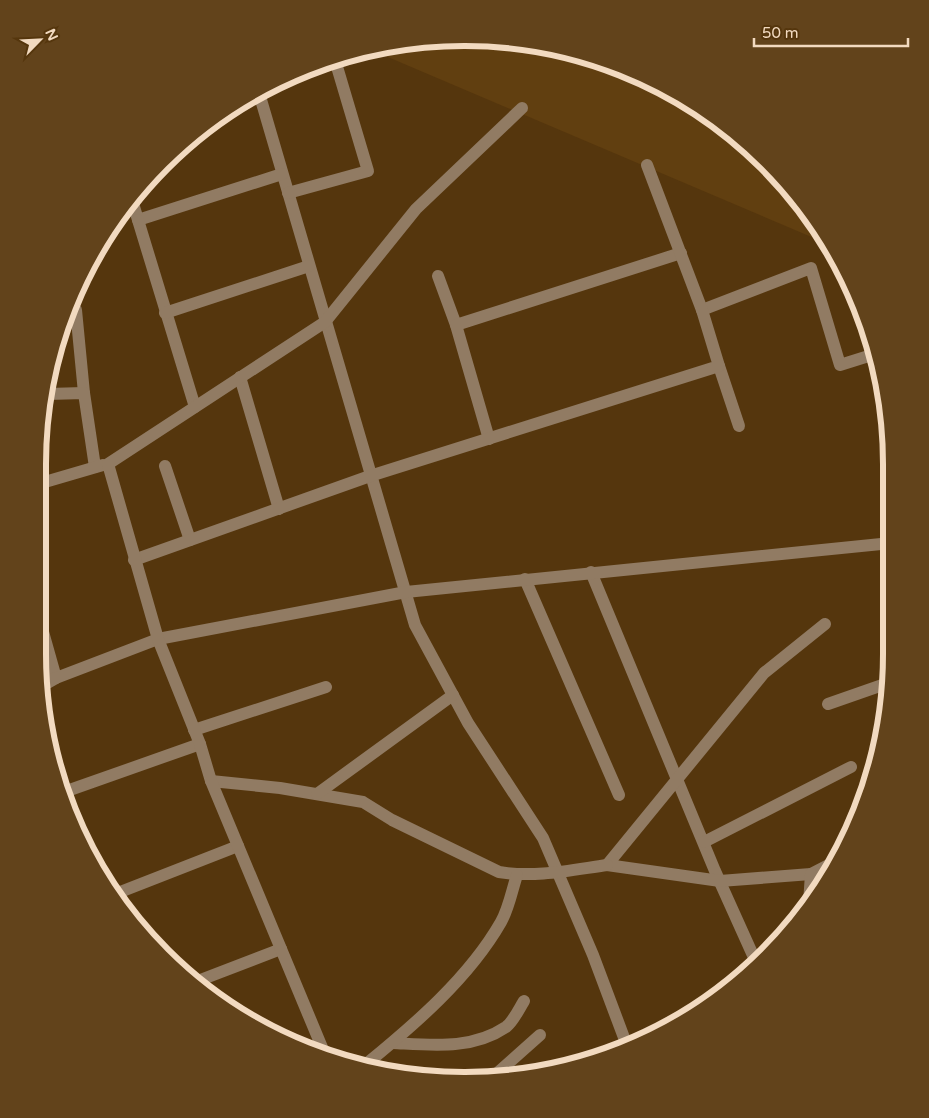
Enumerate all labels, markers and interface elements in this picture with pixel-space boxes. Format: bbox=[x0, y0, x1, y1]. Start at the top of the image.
north arrow bbox=[15, 15, 65, 65]
scale bar bbox=[754, 15, 908, 47]
text: 50 m bbox=[762, 24, 799, 42]
text: N bbox=[41, 26, 61, 44]

